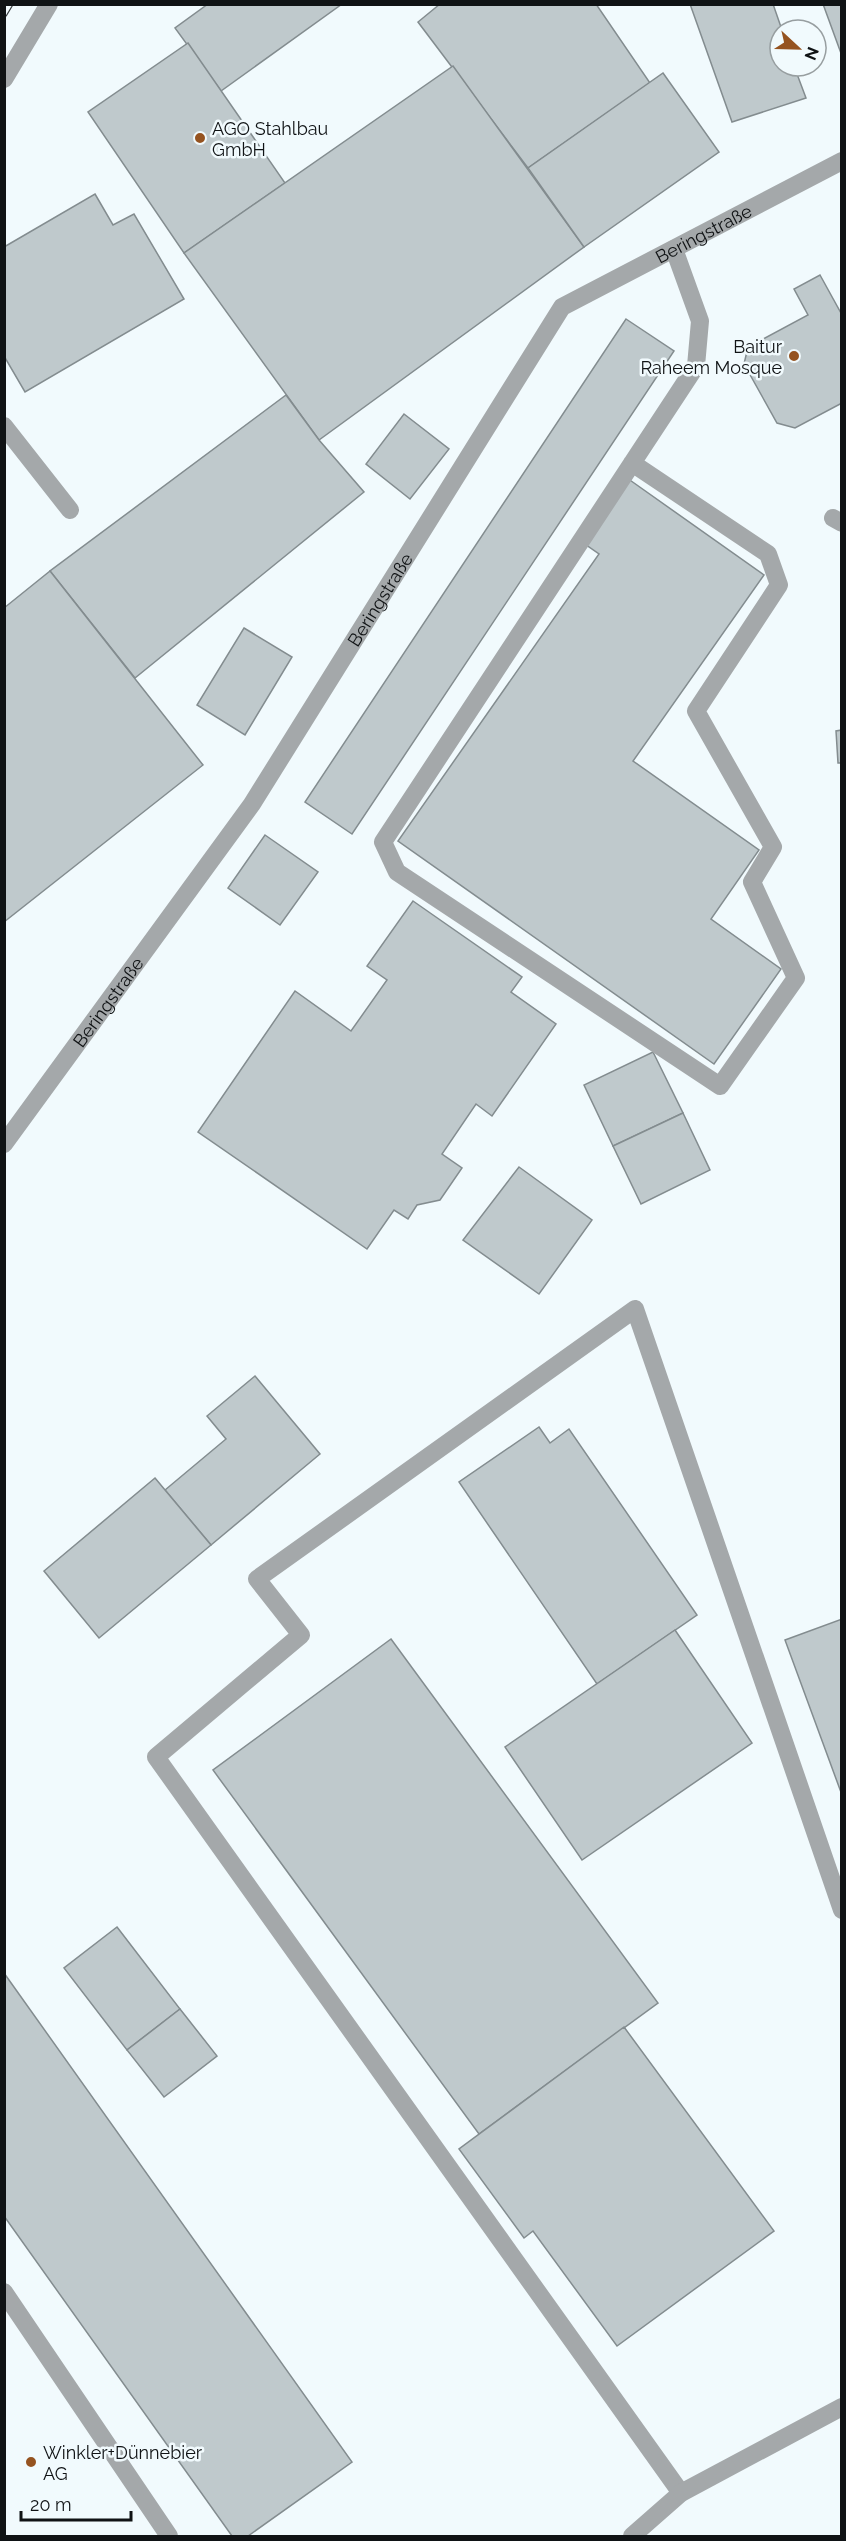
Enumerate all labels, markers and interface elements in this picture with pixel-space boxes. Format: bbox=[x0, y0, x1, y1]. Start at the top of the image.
north arrow bbox=[768, 18, 828, 78]
text: N bbox=[800, 44, 823, 63]
place label: AGO Stahlbau GmbH bbox=[212, 118, 328, 160]
marker: AGO Stahlbau GmbH bbox=[193, 131, 207, 145]
street label: Beringstraße bbox=[652, 199, 755, 267]
place label: Baitur Raheem Mosque bbox=[640, 336, 783, 378]
marker: Baitur Raheem Mosque bbox=[787, 349, 801, 363]
street label: Beringstraße bbox=[343, 549, 417, 650]
street label: Beringstraße bbox=[68, 953, 148, 1051]
place label: Winkler+Dünnebier AG bbox=[43, 2442, 203, 2484]
marker: Winkler+Dünnebier AG bbox=[24, 2455, 38, 2469]
scale bar bbox=[21, 2484, 130, 2522]
text: 20 m bbox=[30, 2494, 72, 2515]

